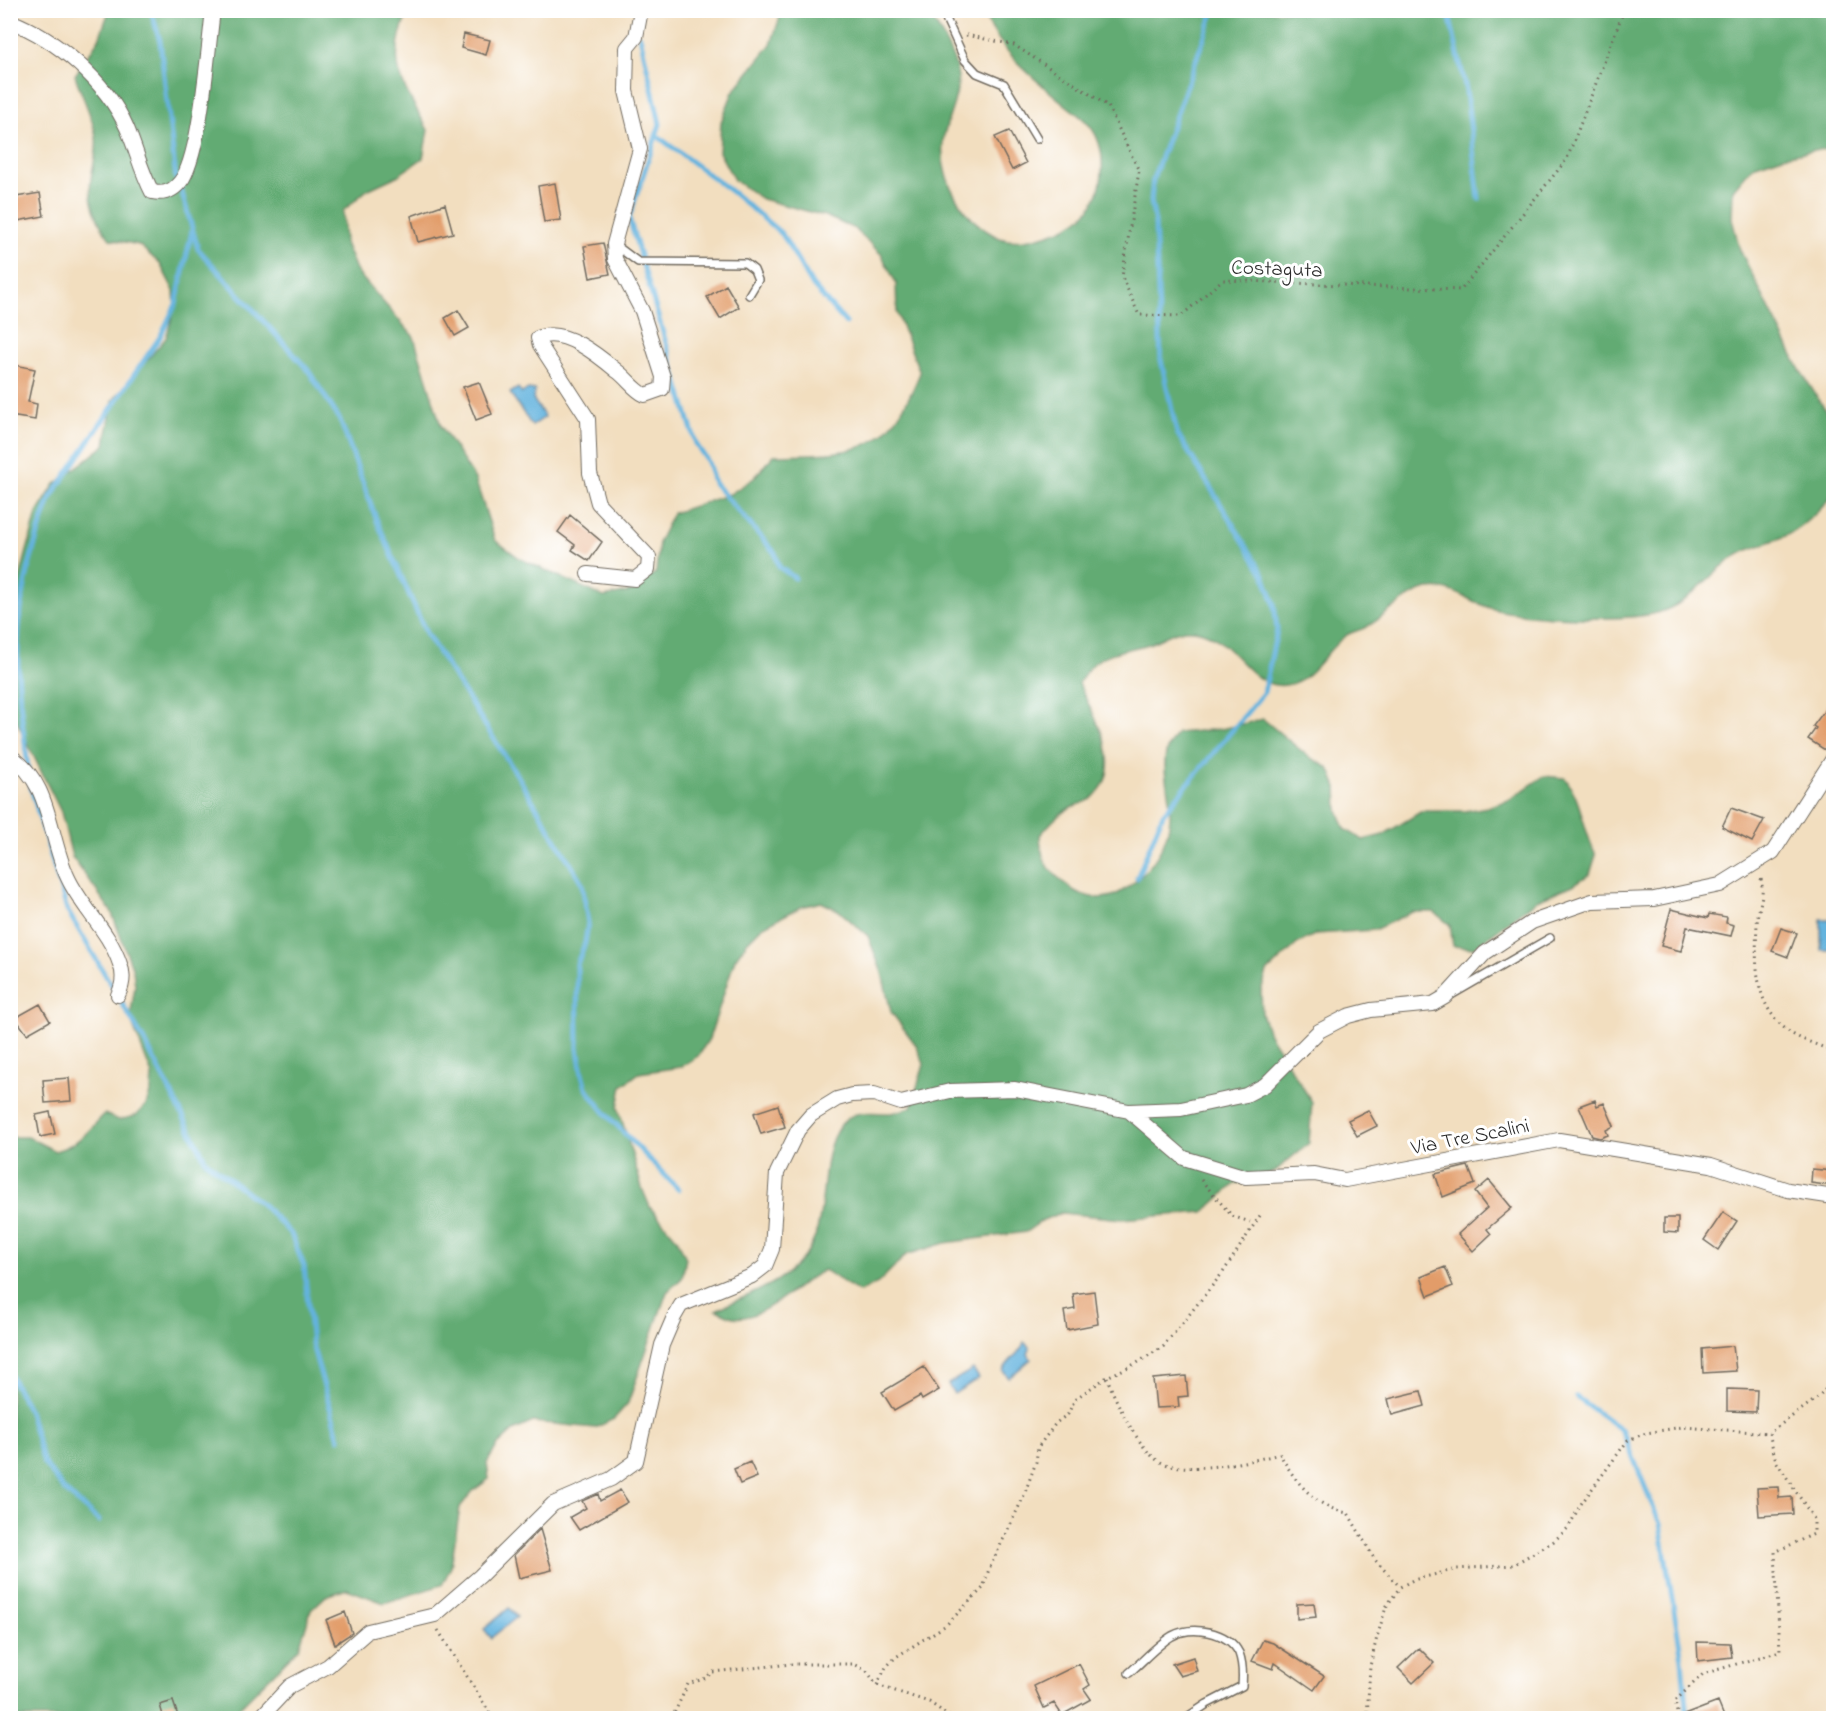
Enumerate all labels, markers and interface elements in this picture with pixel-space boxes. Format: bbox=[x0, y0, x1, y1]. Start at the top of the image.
street label: Costaguta bbox=[1231, 253, 1323, 289]
street label: Via Tre Scalini bbox=[1408, 1112, 1532, 1164]

